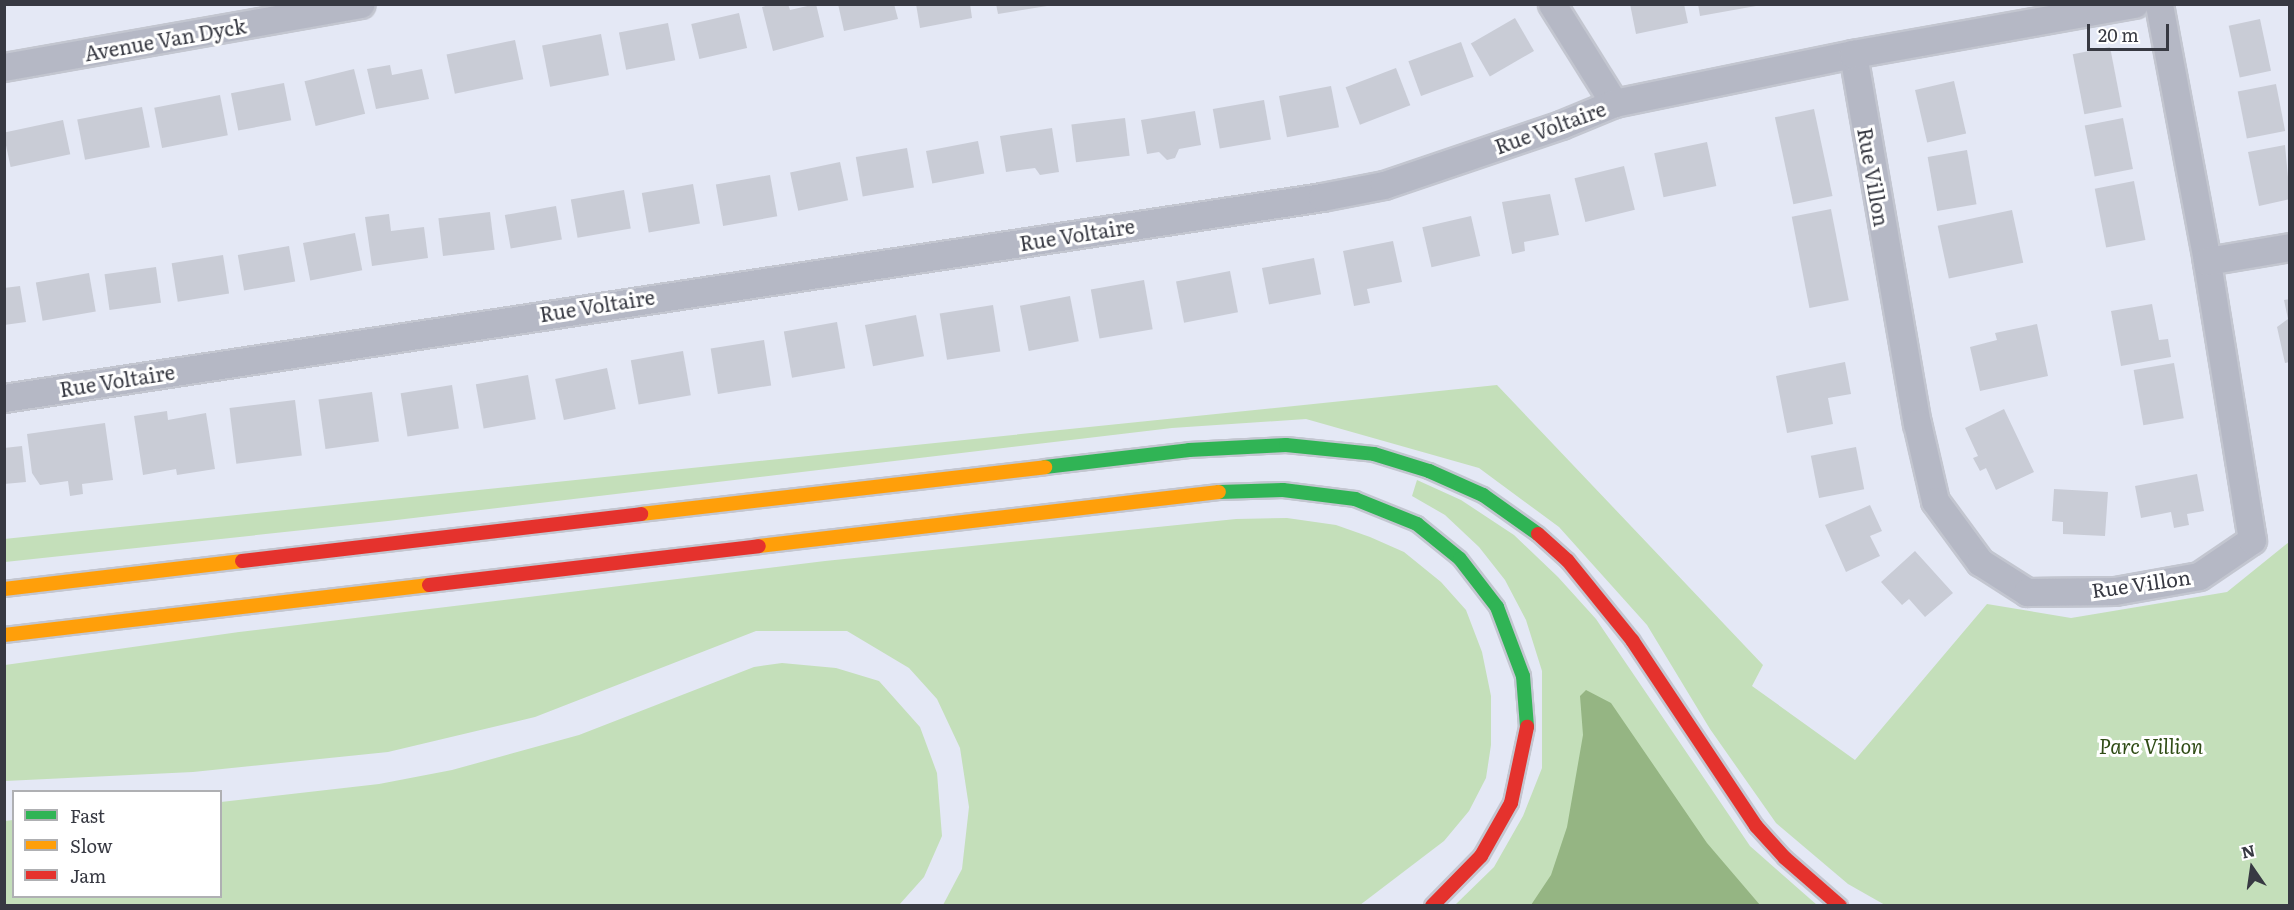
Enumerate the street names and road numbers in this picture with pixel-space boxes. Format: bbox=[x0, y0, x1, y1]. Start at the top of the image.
street label: Avenue Van Dyck bbox=[82, 13, 248, 65]
street label: Rue Voltaire bbox=[1491, 96, 1609, 158]
street label: Rue Villon bbox=[1854, 126, 1894, 228]
street label: Rue Voltaire bbox=[1018, 213, 1136, 255]
street label: Rue Voltaire bbox=[538, 284, 656, 326]
street label: Rue Voltaire bbox=[58, 359, 176, 401]
street label: Rue Villon bbox=[2090, 564, 2192, 602]

